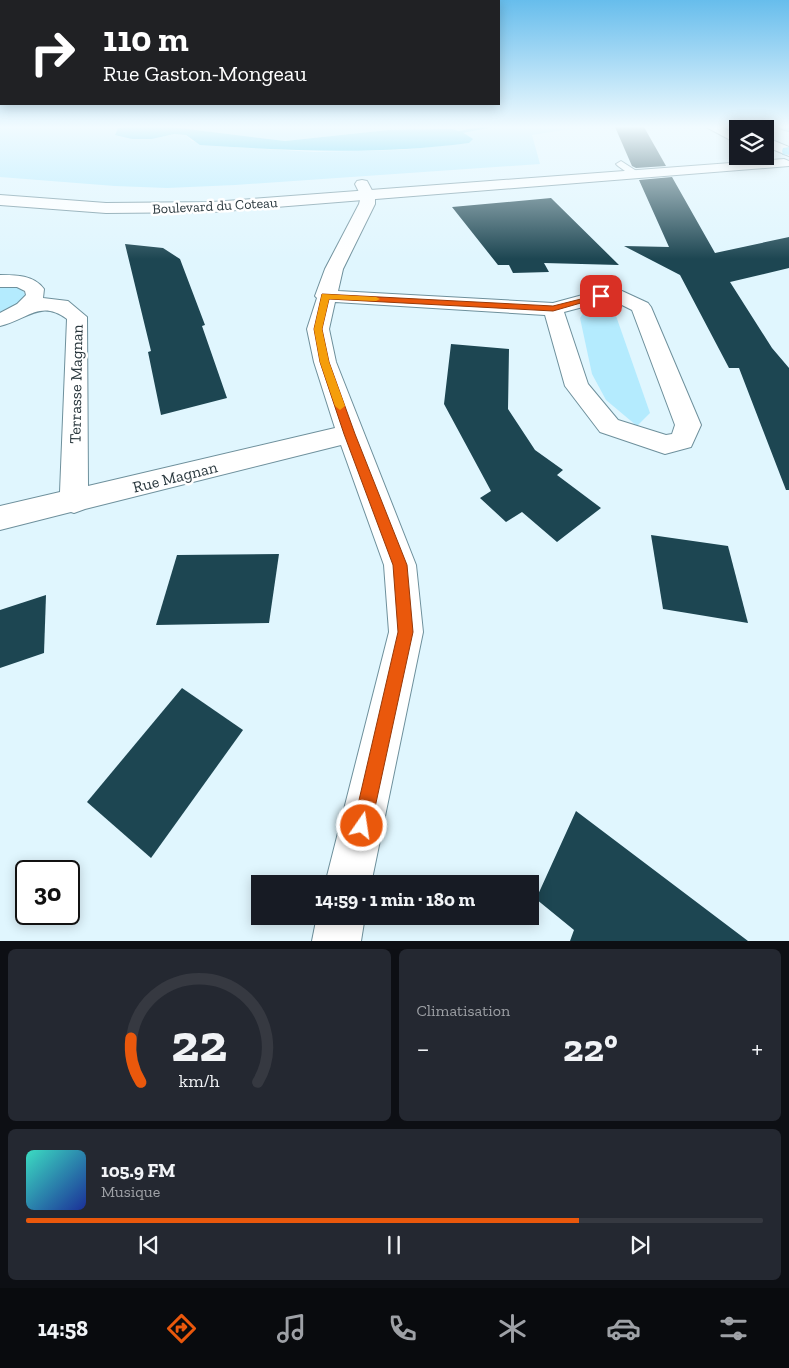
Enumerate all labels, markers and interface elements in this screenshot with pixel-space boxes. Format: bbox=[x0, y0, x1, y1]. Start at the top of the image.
text: 110 m bbox=[103, 18, 189, 60]
icon: right bbox=[20, 20, 85, 85]
text: Rue Gaston-Mongeau bbox=[103, 60, 307, 87]
map controls bbox=[729, 120, 774, 165]
button: layers bbox=[729, 120, 774, 165]
street label: Boulevard du Coteau bbox=[152, 194, 278, 218]
pin bbox=[580, 275, 622, 317]
icon: arrive bbox=[587, 282, 615, 310]
street label: Terrasse Magnan bbox=[65, 323, 87, 444]
street label: Rue Magnan bbox=[131, 457, 220, 497]
position arrow bbox=[335, 799, 387, 851]
speed limit sign: 30 bbox=[15, 860, 80, 925]
text: 14:59 · 1 min · 180 m bbox=[315, 888, 475, 911]
text: Climatisation bbox=[417, 1001, 510, 1020]
text: 22 bbox=[171, 1012, 227, 1074]
text: 22° bbox=[563, 1025, 618, 1071]
text: − bbox=[417, 1032, 430, 1065]
text: + bbox=[751, 1032, 763, 1065]
text: km/h bbox=[179, 1070, 220, 1092]
text: 105.9 FM bbox=[101, 1159, 175, 1182]
text: Musique bbox=[101, 1182, 160, 1201]
icon: previous bbox=[135, 1231, 163, 1259]
icon: pause bbox=[380, 1231, 408, 1259]
icon: next bbox=[626, 1231, 654, 1259]
icon: directions bbox=[164, 1311, 199, 1346]
icon: music bbox=[274, 1311, 309, 1346]
icon: phone bbox=[385, 1311, 420, 1346]
icon: climate bbox=[495, 1311, 530, 1346]
icon: car bbox=[606, 1311, 641, 1346]
icon: filters bbox=[716, 1311, 751, 1346]
text: 14:58 bbox=[38, 1315, 88, 1342]

